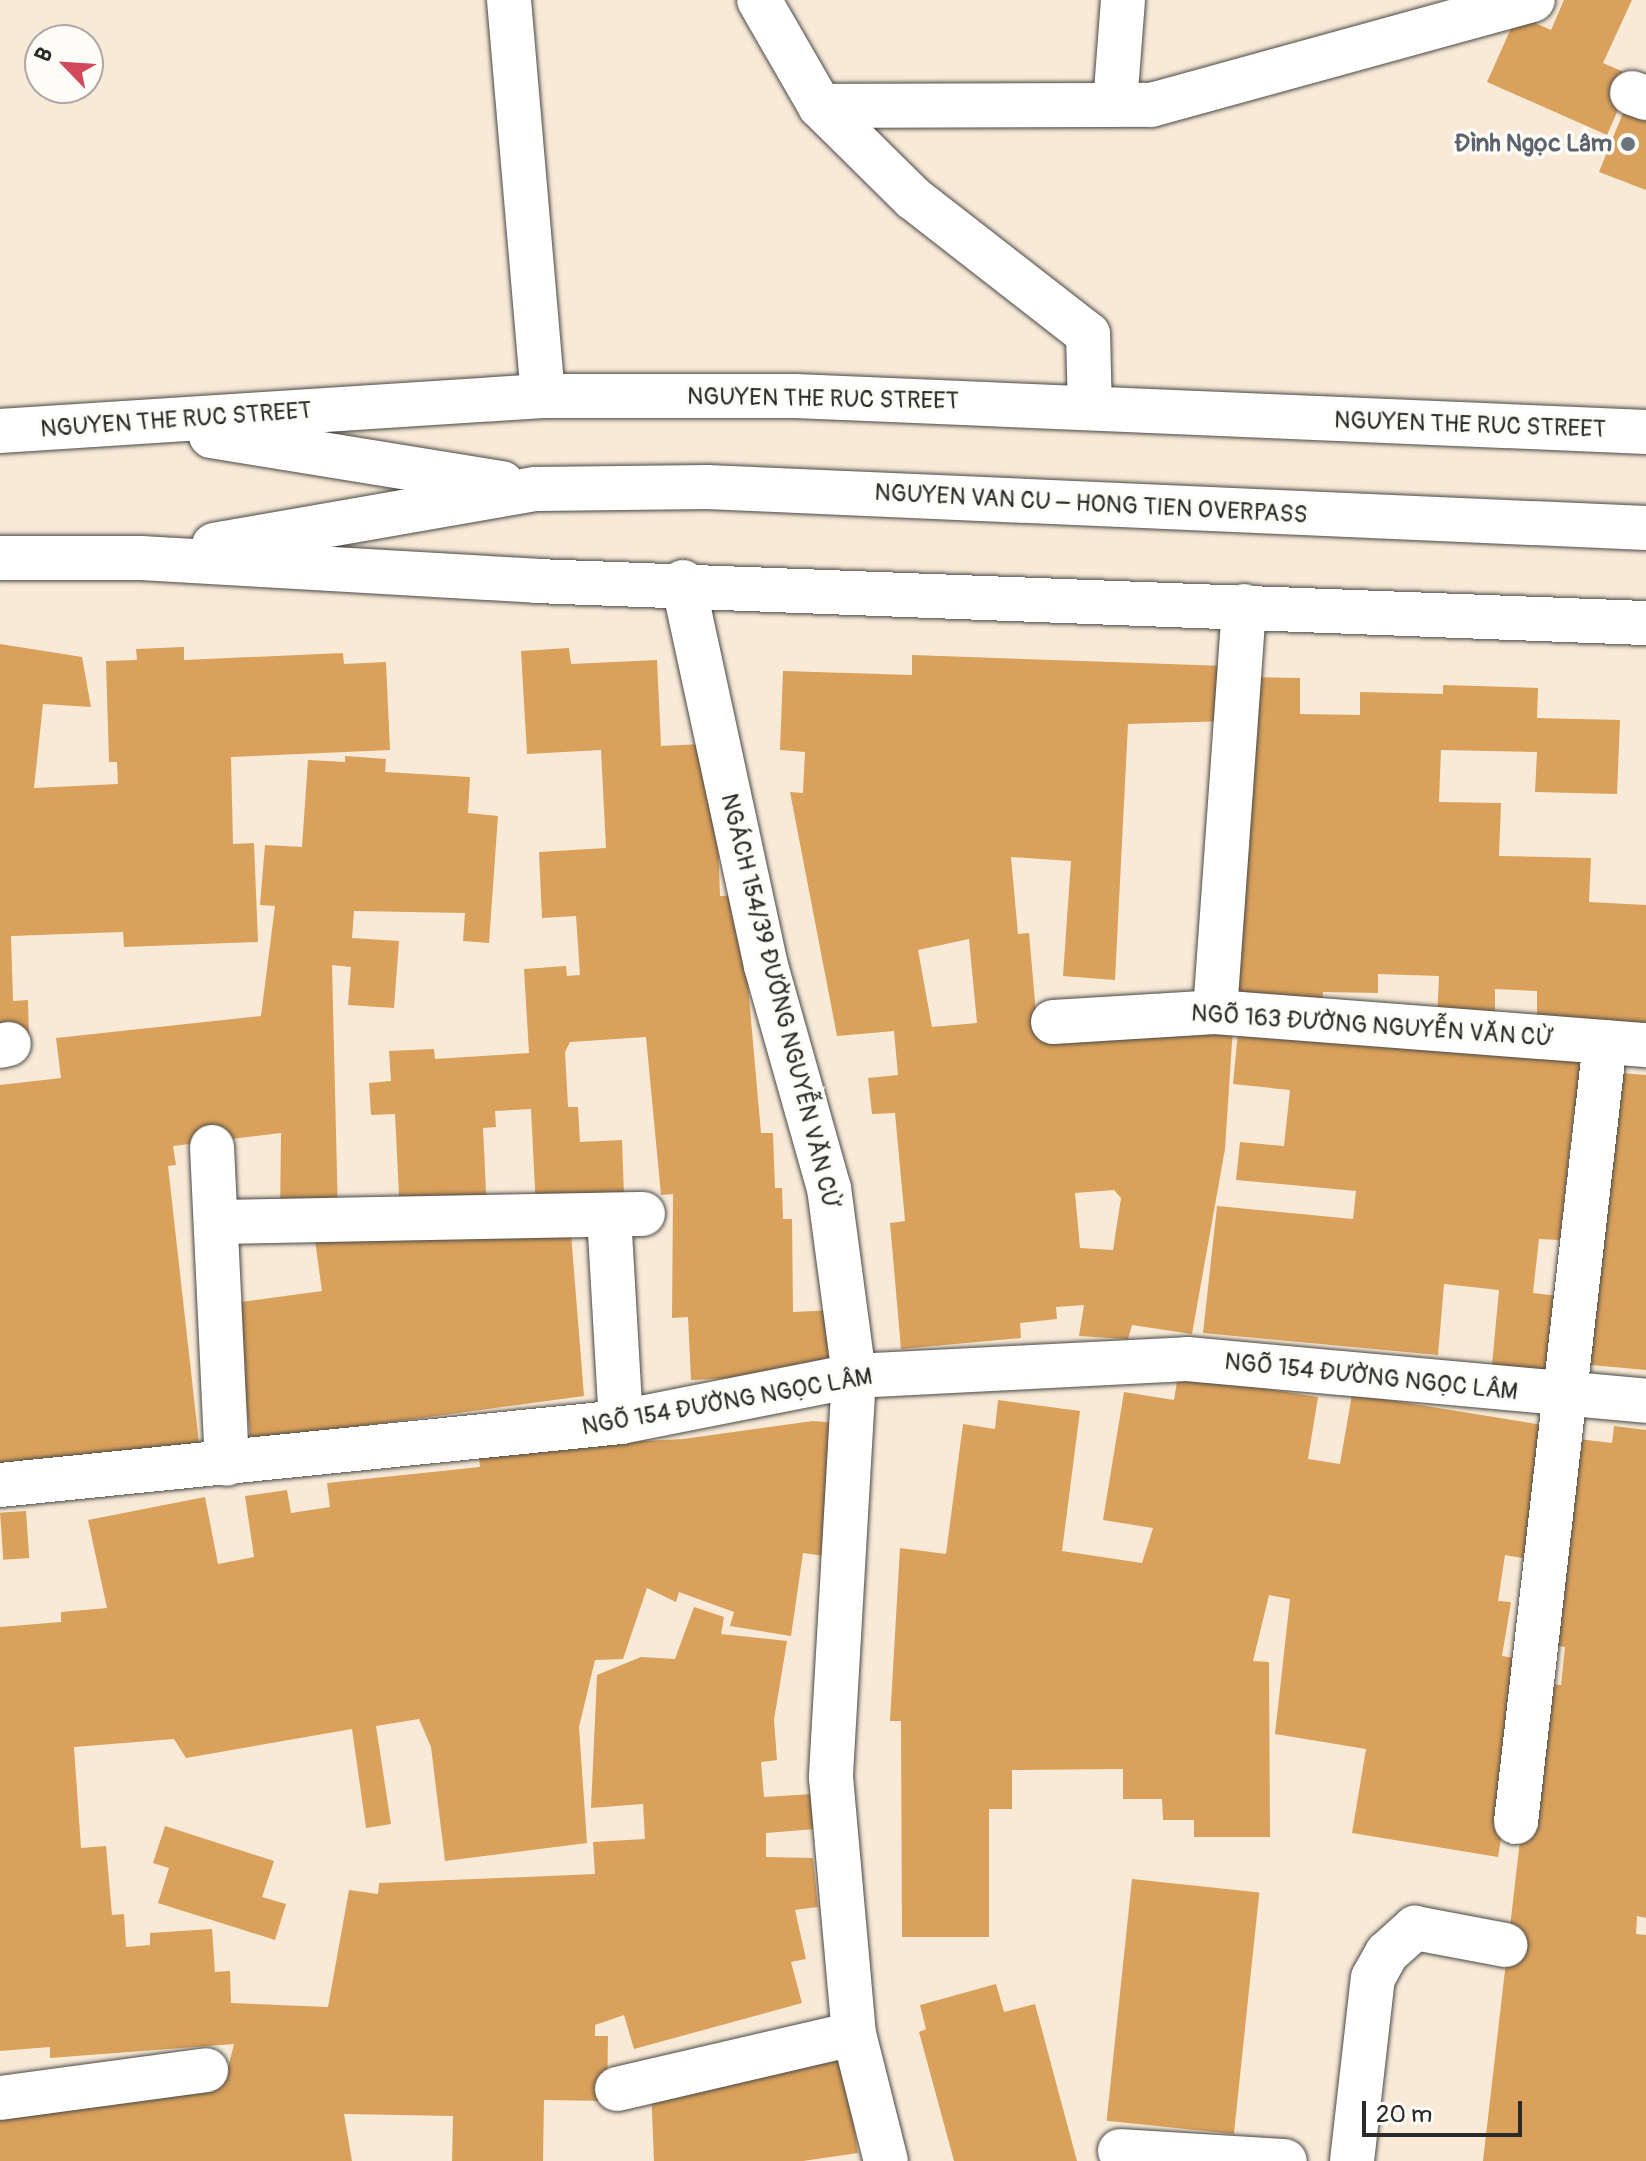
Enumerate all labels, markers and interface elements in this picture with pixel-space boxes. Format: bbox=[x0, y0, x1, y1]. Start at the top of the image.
north arrow bbox=[24, 24, 104, 104]
text: B bbox=[29, 43, 59, 66]
place label: Đình Ngọc Lâm bbox=[1454, 130, 1612, 158]
marker: Đình Ngọc Lâm bbox=[1619, 135, 1637, 153]
street label: NGUYEN THE RUC STREET bbox=[687, 382, 959, 416]
street label: NGUYEN THE RUC STREET bbox=[39, 396, 313, 444]
street label: NGUYEN THE RUC STREET bbox=[1334, 406, 1606, 444]
street label: NGUYEN VAN CU – HONG TIEN OVERPASS bbox=[874, 478, 1308, 530]
street label: NGÁCH 154/39 ĐƯỜNG NGUYỄN VĂN CỪ bbox=[714, 791, 846, 1213]
street label: NGÕ 163 ĐƯỜNG NGUYỄN VĂN CỪ bbox=[1190, 999, 1556, 1053]
street label: NGÕ 154 ĐƯỜNG NGỌC LÂM bbox=[1223, 1347, 1519, 1407]
street label: NGÕ 154 ĐƯỜNG NGỌC LÂM bbox=[580, 1362, 874, 1442]
scale bar bbox=[1366, 2085, 1526, 2135]
text: 20 m bbox=[1376, 2100, 1432, 2129]

